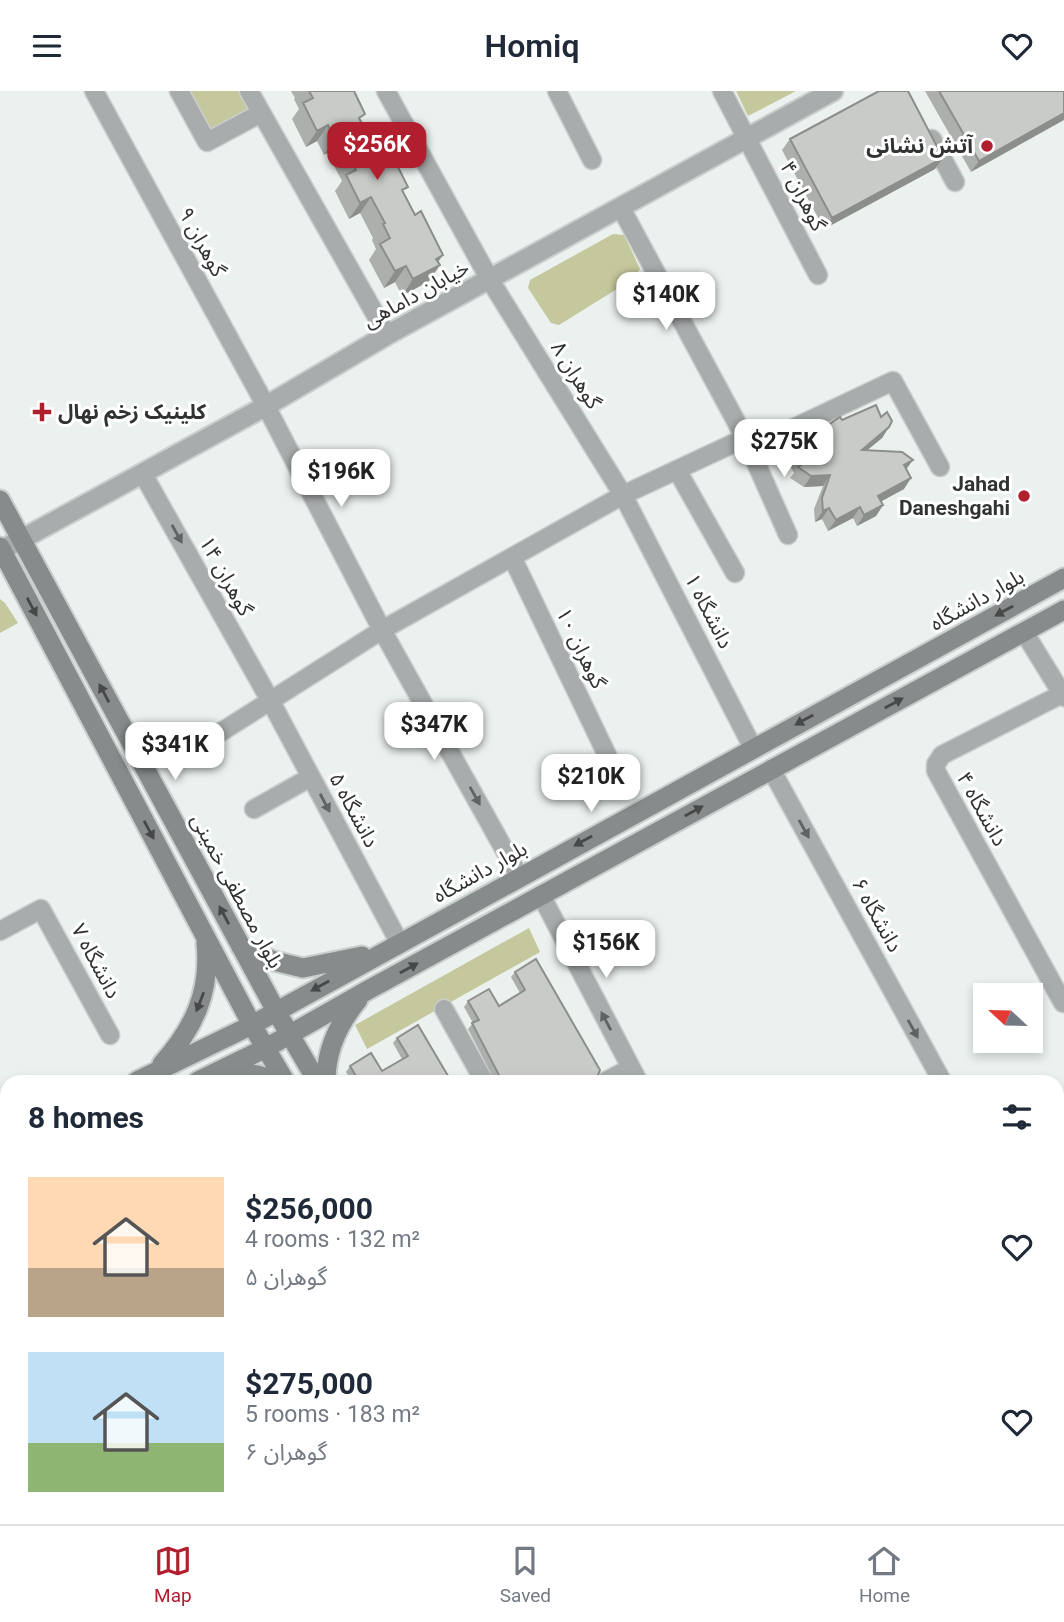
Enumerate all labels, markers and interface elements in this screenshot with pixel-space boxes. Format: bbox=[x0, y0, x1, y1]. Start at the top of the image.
icon: menu bbox=[28, 27, 66, 65]
text: Homiq bbox=[485, 27, 579, 65]
icon: heart bbox=[998, 27, 1036, 65]
pin: $256K bbox=[328, 123, 426, 182]
text: $256K bbox=[343, 131, 411, 158]
place label: آتش نشانی bbox=[866, 134, 974, 158]
marker: آتش نشانی bbox=[979, 138, 995, 154]
street label: گوهران ۴ bbox=[775, 157, 831, 235]
street label: گوهران ۹ bbox=[173, 203, 231, 281]
street label: خیابان داماهی bbox=[359, 255, 473, 333]
pin: $140K bbox=[617, 273, 715, 332]
text: $140K bbox=[632, 281, 700, 308]
street label: گوهران ۸ bbox=[546, 337, 606, 413]
place label: کلینیک زخم نهال bbox=[58, 400, 207, 427]
marker: کلینیک زخم نهال bbox=[32, 402, 52, 422]
pin: $275K bbox=[735, 419, 833, 479]
text: $275K bbox=[750, 428, 818, 455]
pin: $196K bbox=[292, 449, 390, 509]
text: $196K bbox=[307, 458, 375, 485]
place label: Jahad Daneshgahi bbox=[899, 472, 1010, 520]
marker: Jahad Daneshgahi bbox=[1016, 488, 1032, 504]
one-way arrow bbox=[171, 524, 183, 543]
street label: گوهران ۱۴ bbox=[194, 532, 258, 620]
street label: بلوار دانشگاه bbox=[926, 564, 1028, 636]
street label: دانشگاه ۱ bbox=[680, 569, 738, 653]
one-way arrow bbox=[26, 597, 38, 617]
street label: گوهران ۱۰ bbox=[551, 604, 611, 693]
one-way arrow bbox=[994, 605, 1014, 617]
one-way arrow bbox=[98, 683, 110, 703]
one-way arrow bbox=[884, 697, 904, 709]
pin: $347K bbox=[385, 703, 483, 762]
text: $347K bbox=[400, 711, 468, 738]
one-way arrow bbox=[795, 714, 814, 726]
pin: $341K bbox=[126, 723, 224, 782]
text: $341K bbox=[141, 731, 209, 758]
pin: $210K bbox=[542, 755, 640, 814]
text: $210K bbox=[557, 763, 625, 790]
street label: دانشگاه ۴ bbox=[952, 768, 1012, 850]
street label: دانشگاه ۵ bbox=[324, 769, 384, 851]
one-way arrow bbox=[469, 787, 481, 806]
one-way arrow bbox=[319, 793, 331, 813]
one-way arrow bbox=[685, 806, 705, 818]
street label: بلوار مصطفی خمینی bbox=[186, 810, 288, 972]
one-way arrow bbox=[798, 819, 810, 839]
one-way arrow bbox=[144, 820, 155, 840]
one-way arrow bbox=[574, 835, 593, 847]
street label: بلوار دانشگاه bbox=[429, 836, 531, 908]
street label: دانشگاه ۶ bbox=[847, 874, 907, 956]
one-way arrow bbox=[218, 905, 230, 925]
street label: دانشگاه ۷ bbox=[66, 920, 126, 1002]
pin: $156K bbox=[557, 921, 655, 980]
text: $156K bbox=[572, 929, 640, 956]
one-way arrow bbox=[399, 962, 419, 974]
one-way arrow bbox=[310, 980, 329, 992]
north arrow bbox=[973, 983, 1043, 1053]
map controls bbox=[973, 983, 1043, 1053]
one-way arrow bbox=[195, 991, 206, 1012]
one-way arrow bbox=[600, 1011, 612, 1031]
one-way arrow bbox=[907, 1019, 919, 1039]
icon: filters bbox=[998, 1098, 1036, 1136]
text: 8 homes bbox=[28, 1100, 144, 1135]
text: $256,000 bbox=[245, 1191, 373, 1226]
icon: home bbox=[84, 1205, 168, 1289]
text: 4 rooms · 132 m² bbox=[245, 1226, 420, 1253]
icon: heart bbox=[998, 1228, 1036, 1266]
text: گوهران ۵ bbox=[245, 1264, 327, 1291]
text: $275,000 bbox=[245, 1366, 373, 1401]
icon: home bbox=[84, 1380, 168, 1464]
text: 5 rooms · 183 m² bbox=[245, 1401, 420, 1428]
icon: heart bbox=[998, 1403, 1036, 1441]
text: گوهران ۶ bbox=[245, 1439, 327, 1466]
tab: Map bbox=[154, 1542, 192, 1607]
tab: Saved bbox=[500, 1542, 551, 1607]
tab: Home bbox=[859, 1542, 910, 1607]

